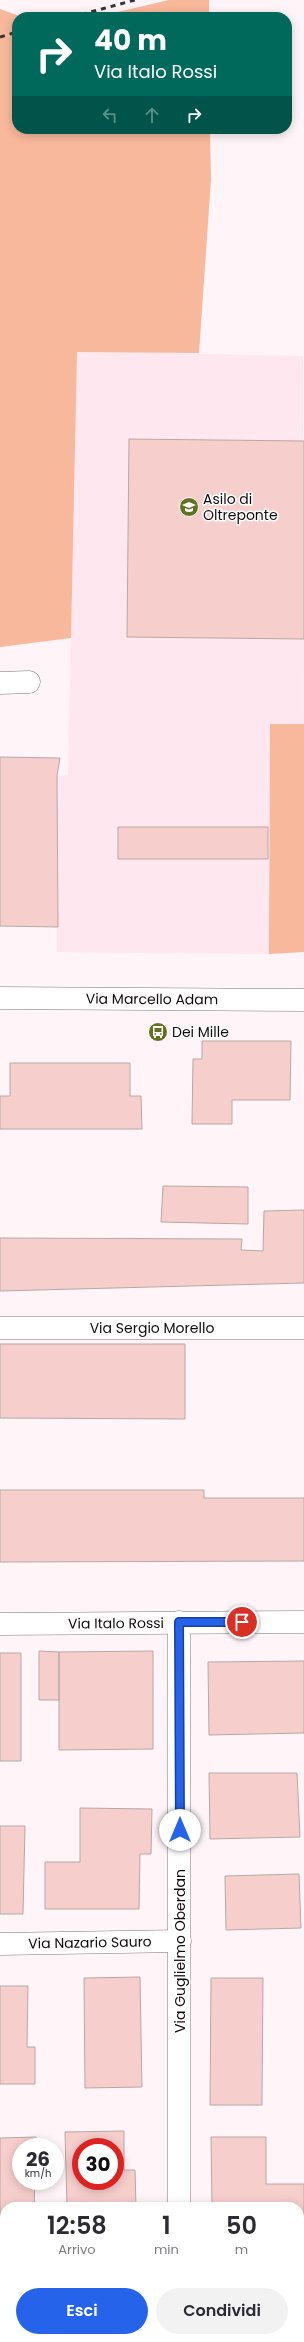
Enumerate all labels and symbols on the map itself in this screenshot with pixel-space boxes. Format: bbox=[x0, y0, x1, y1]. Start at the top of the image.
place label: Asilo di Oltreponte bbox=[203, 489, 278, 525]
school or university icon: Asilo di Oltreponte bbox=[178, 496, 200, 518]
street label: Via Marcello Adam bbox=[86, 989, 218, 1009]
bus stop icon: Dei Mille bbox=[147, 1021, 169, 1043]
place label: Dei Mille bbox=[172, 1022, 229, 1042]
street label: Via Sergio Morello bbox=[90, 1318, 214, 1338]
pin bbox=[225, 1605, 259, 1639]
street label: Via Italo Rossi bbox=[68, 1613, 164, 1634]
position arrow bbox=[159, 1809, 201, 1851]
street label: Via Guglielmo Oberdan bbox=[170, 1869, 190, 2033]
street label: Via Nazario Sauro bbox=[28, 1931, 152, 1954]
speed limit sign: 30 bbox=[72, 2138, 124, 2190]

